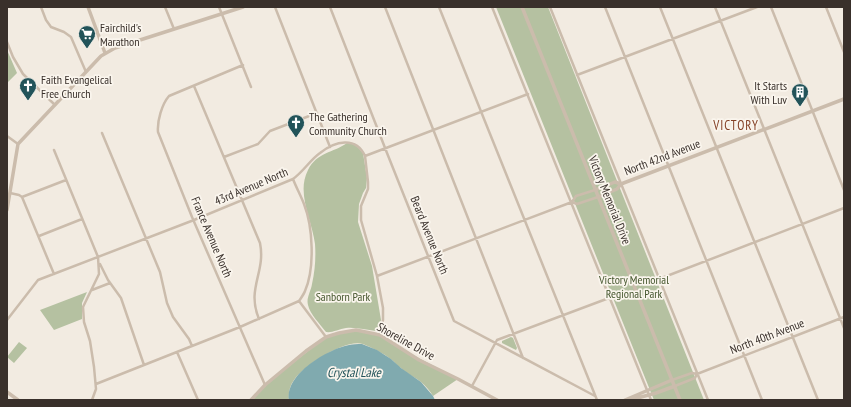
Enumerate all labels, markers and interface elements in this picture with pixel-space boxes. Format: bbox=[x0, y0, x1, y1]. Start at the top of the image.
place label: Fairchild's Marathon bbox=[100, 20, 141, 49]
supermarket icon: Fairchild's Marathon bbox=[77, 24, 97, 49]
place label: Faith Evangelical Free Church bbox=[41, 72, 112, 101]
church icon: Faith Evangelical Free Church bbox=[18, 76, 38, 101]
place label: It Starts With Luv bbox=[751, 78, 787, 107]
building icon: It Starts With Luv bbox=[790, 82, 810, 107]
place label: The Gathering Community Church bbox=[309, 109, 387, 138]
church icon: The Gathering Community Church bbox=[286, 113, 306, 138]
district label: VICTORY bbox=[712, 117, 759, 134]
street label: North 42nd Avenue bbox=[622, 136, 702, 178]
street label: Victory Memorial Drive bbox=[585, 153, 635, 247]
street label: 43rd Avenue North bbox=[212, 164, 290, 208]
street label: France Avenue North bbox=[188, 194, 236, 280]
street label: Beard Avenue North bbox=[408, 194, 452, 276]
park label: Victory Memorial Regional Park bbox=[598, 272, 669, 301]
park label: Sanborn Park bbox=[316, 289, 371, 304]
street label: North 40th Avenue bbox=[728, 315, 806, 357]
street label: Shoreline Drive bbox=[374, 319, 438, 363]
water label: Crystal Lake bbox=[327, 364, 383, 381]

